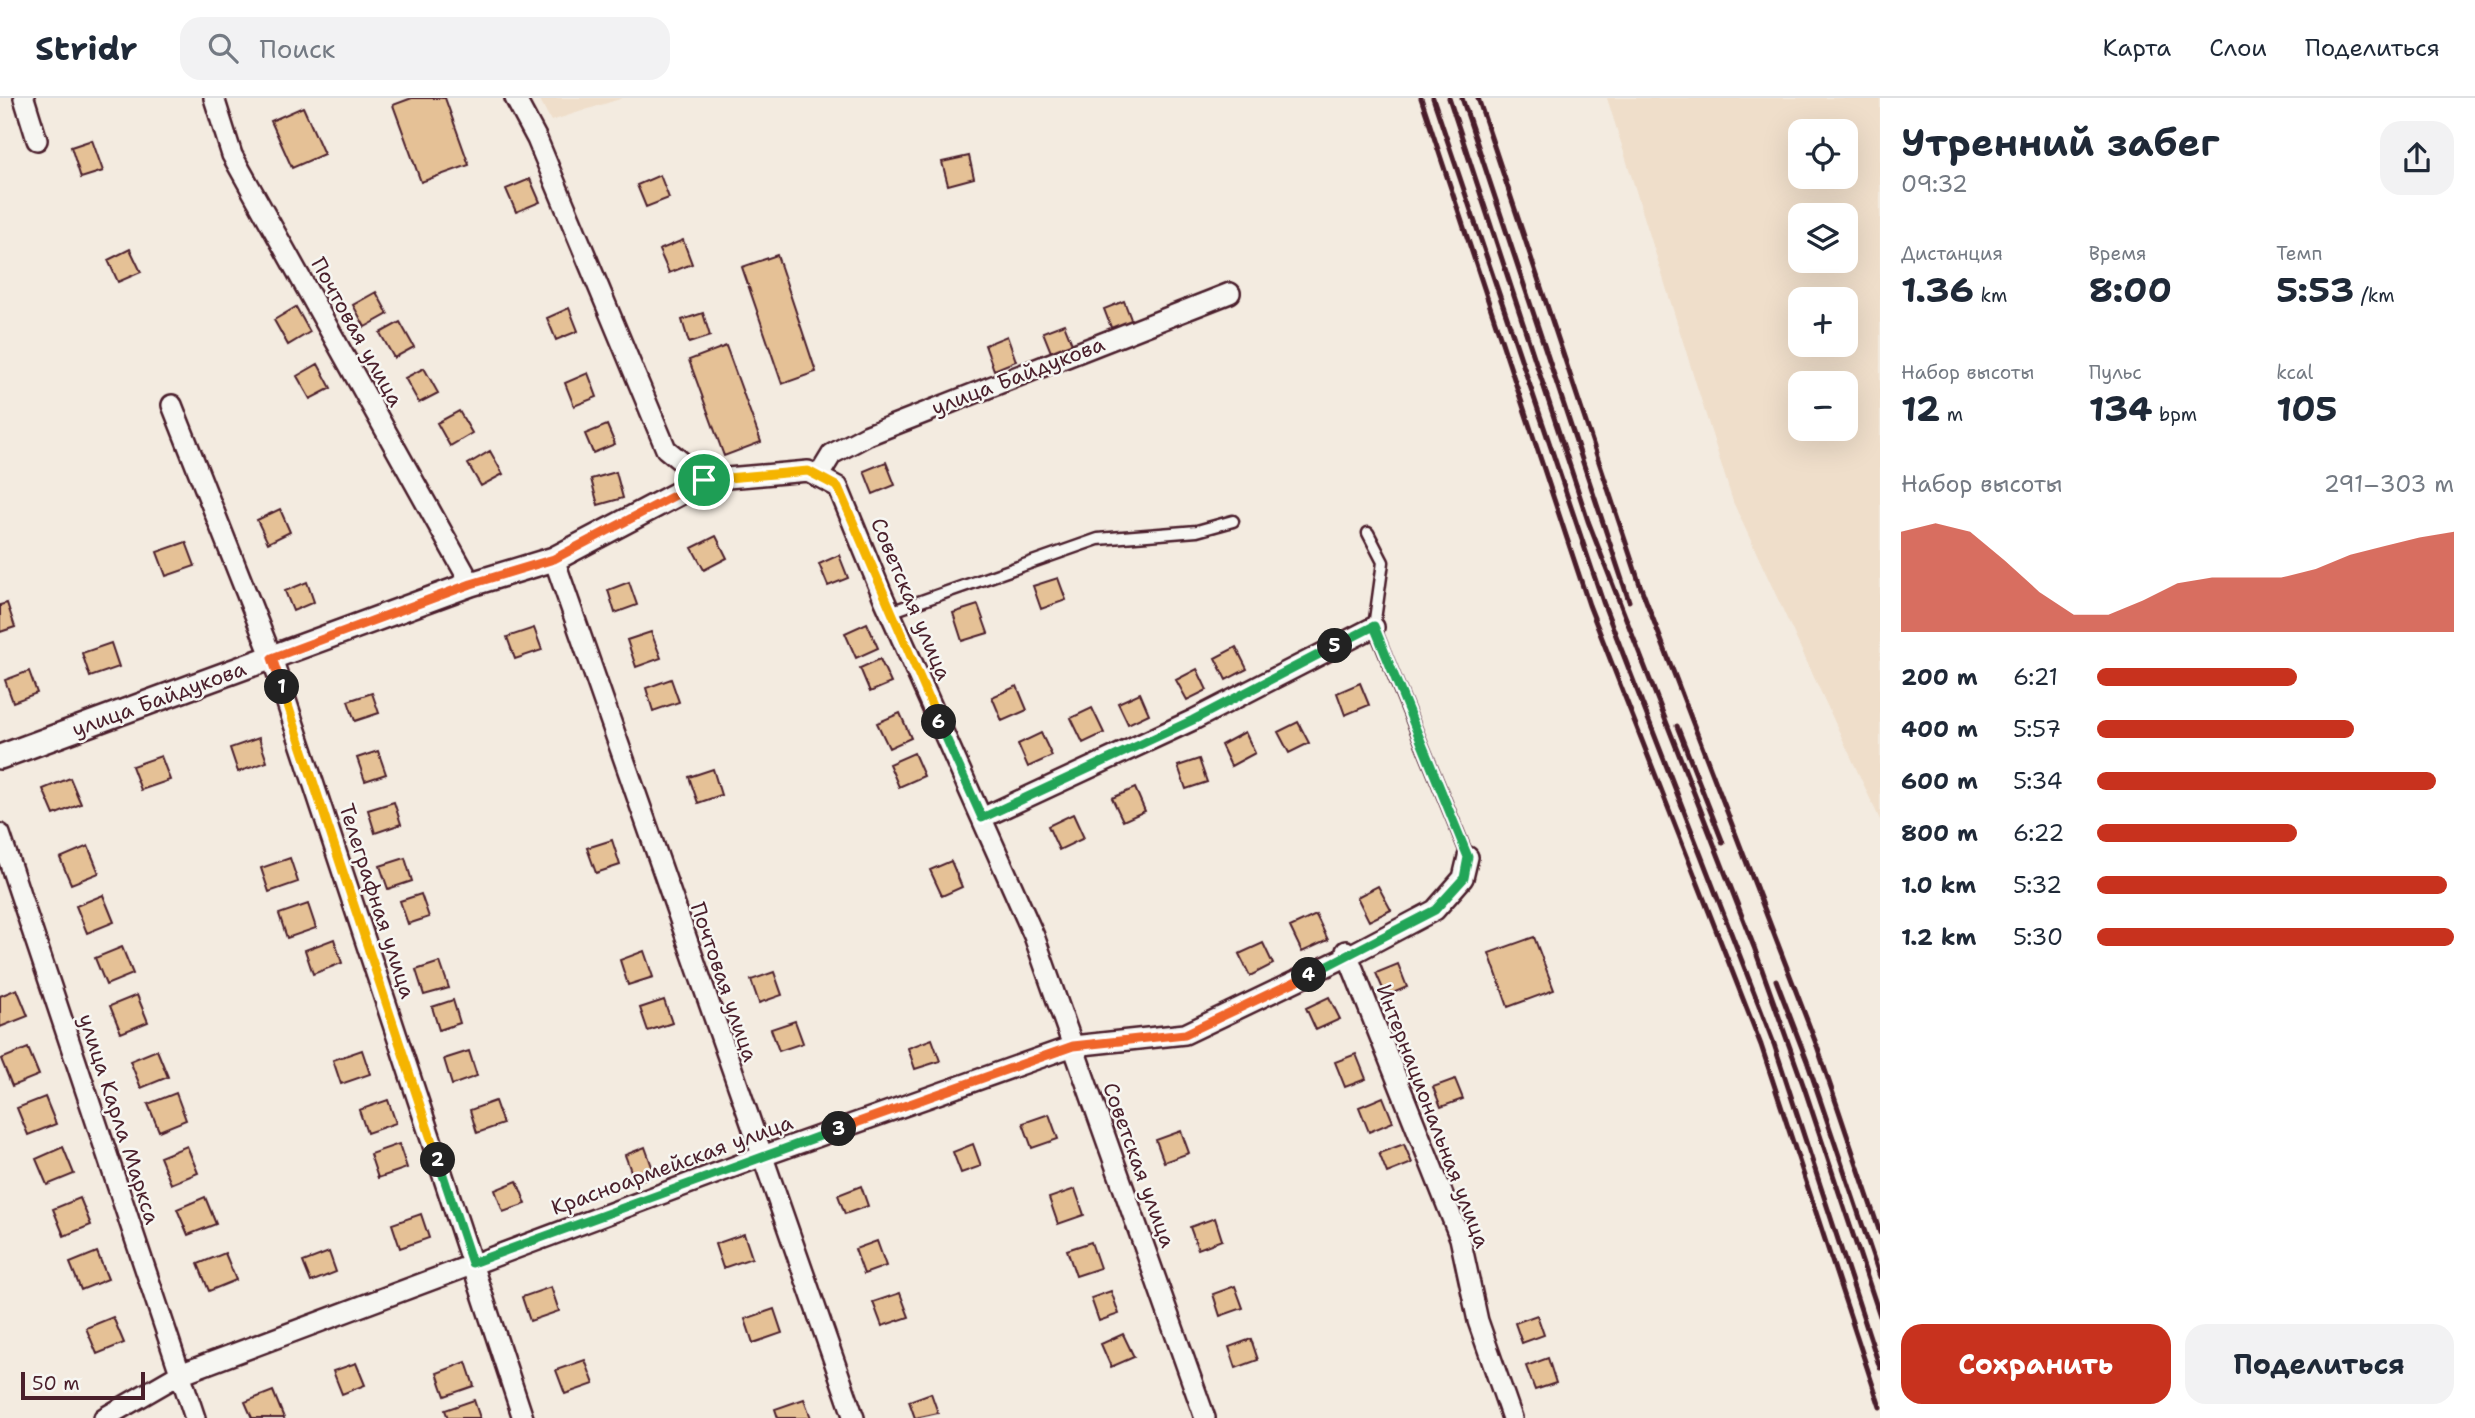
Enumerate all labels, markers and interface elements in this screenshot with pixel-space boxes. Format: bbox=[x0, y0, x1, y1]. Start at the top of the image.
search box bbox=[180, 17, 670, 80]
text: Stridr bbox=[35, 26, 138, 71]
icon: search bbox=[204, 29, 242, 67]
text: Поиск bbox=[260, 31, 335, 66]
text: Карта bbox=[2103, 32, 2171, 64]
text: Слои bbox=[2209, 32, 2267, 64]
text: Поделиться bbox=[2305, 32, 2440, 64]
text: Утренний забег bbox=[1901, 117, 2219, 168]
map controls bbox=[1788, 119, 1858, 441]
button: locate bbox=[1788, 119, 1858, 189]
button: share bbox=[2380, 121, 2454, 195]
text: 09:32 bbox=[1901, 169, 1968, 199]
button: layers bbox=[1788, 203, 1858, 273]
text: Дистанция bbox=[1901, 241, 2003, 266]
text: Время bbox=[2089, 241, 2147, 266]
text: Темп bbox=[2276, 241, 2322, 266]
street label: Почтовая улица bbox=[304, 252, 410, 412]
text: 1.36 bbox=[1901, 266, 1974, 313]
text: 8:00 bbox=[2089, 266, 2172, 313]
text: 5:53 bbox=[2276, 266, 2354, 313]
text: km bbox=[1974, 283, 2007, 308]
text: /km bbox=[2354, 283, 2395, 308]
button: + bbox=[1788, 287, 1858, 357]
street label: улица Байдукова bbox=[927, 330, 1109, 422]
text: Набор высоты bbox=[1901, 360, 2034, 385]
text: Пульс bbox=[2089, 360, 2142, 385]
text: kcal bbox=[2276, 360, 2313, 385]
button: − bbox=[1788, 371, 1858, 441]
text: 12 bbox=[1901, 385, 1940, 432]
text: 134 bbox=[2089, 385, 2153, 432]
text: 105 bbox=[2276, 385, 2337, 432]
text: m bbox=[1940, 402, 1963, 427]
text: bpm bbox=[2153, 402, 2197, 427]
pin bbox=[674, 450, 734, 510]
icon: arrive bbox=[685, 461, 723, 499]
text: Набор высоты bbox=[1901, 469, 2062, 499]
text: 291–303 m bbox=[2324, 469, 2454, 499]
street label: Советская улица bbox=[864, 514, 958, 684]
pin: 5 bbox=[1318, 628, 1352, 664]
text: 5 bbox=[1329, 633, 1340, 658]
street label: улица Байдукова bbox=[68, 654, 250, 744]
text: 200 m bbox=[1901, 662, 1978, 692]
text: 6:21 bbox=[2013, 662, 2058, 692]
pin: 1 bbox=[264, 670, 300, 704]
text: 1 bbox=[277, 674, 286, 699]
pin: 6 bbox=[922, 704, 956, 740]
text: 6 bbox=[932, 709, 945, 734]
text: 400 m bbox=[1901, 714, 1978, 744]
text: 5:57 bbox=[2013, 714, 2061, 744]
text: 600 m bbox=[1901, 766, 1978, 796]
text: 5:34 bbox=[2013, 766, 2063, 796]
street label: Телеграфная улица bbox=[332, 800, 422, 1002]
text: 800 m bbox=[1901, 818, 1978, 848]
text: 6:22 bbox=[2013, 818, 2064, 848]
text: 1.0 km bbox=[1901, 870, 1976, 900]
text: 5:32 bbox=[2013, 870, 2062, 900]
street label: Почтовая улица bbox=[684, 899, 764, 1065]
text: 1.2 km bbox=[1901, 922, 1977, 952]
text: 5:30 bbox=[2013, 922, 2063, 952]
pin: 4 bbox=[1292, 958, 1326, 992]
text: 4 bbox=[1302, 962, 1315, 987]
street label: Интернациональная улица bbox=[1370, 980, 1496, 1252]
street label: улица Карла Маркса bbox=[72, 1010, 166, 1228]
street label: Советская улица bbox=[1096, 1079, 1182, 1251]
street label: Красноармейская улица bbox=[547, 1108, 797, 1222]
pin: 3 bbox=[822, 1112, 856, 1146]
text: 3 bbox=[832, 1116, 845, 1141]
pin: 2 bbox=[420, 1142, 456, 1178]
text: 2 bbox=[431, 1147, 444, 1172]
button: Сохранить bbox=[1901, 1324, 2171, 1404]
button: Поделиться bbox=[2185, 1324, 2454, 1404]
scale bar bbox=[21, 1369, 145, 1401]
text: 50 m bbox=[32, 1371, 80, 1396]

